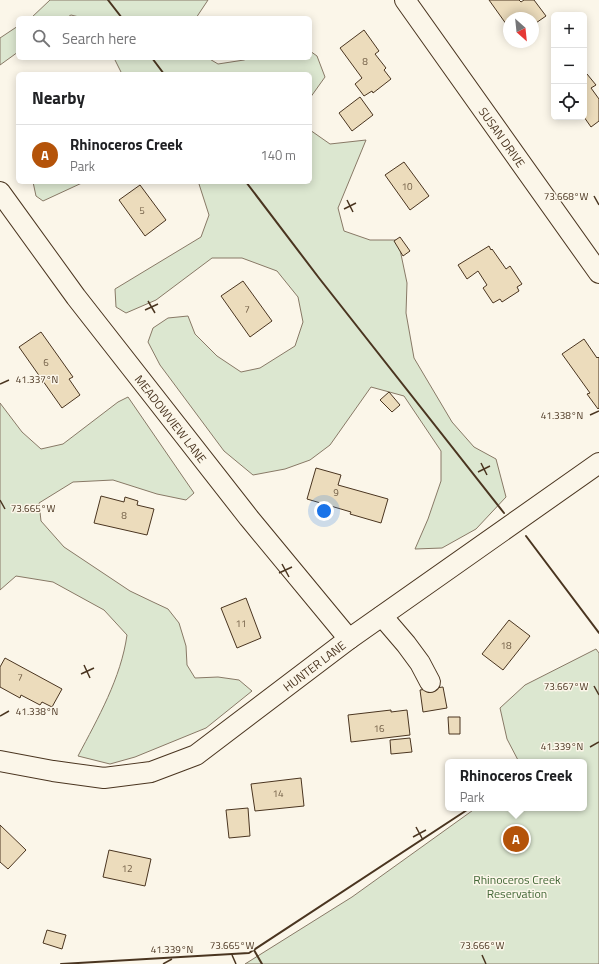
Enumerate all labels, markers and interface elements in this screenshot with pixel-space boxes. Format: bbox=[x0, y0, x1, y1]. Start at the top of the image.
north arrow bbox=[503, 12, 539, 48]
map controls bbox=[551, 12, 587, 120]
button: + bbox=[551, 12, 587, 48]
search box bbox=[16, 16, 312, 60]
icon: search bbox=[30, 27, 52, 49]
text: Search here bbox=[62, 27, 136, 50]
button: − bbox=[551, 48, 587, 84]
house number: 8 bbox=[362, 54, 368, 69]
button: locate bbox=[551, 84, 587, 120]
text: Nearby bbox=[32, 85, 85, 111]
street label: SUSAN DRIVE bbox=[474, 103, 531, 171]
text: Rhinoceros Creek bbox=[70, 133, 183, 156]
text: A bbox=[41, 145, 49, 165]
text: 140 m bbox=[260, 145, 296, 165]
text: Park bbox=[70, 156, 95, 176]
house number: 10 bbox=[401, 179, 413, 194]
text: 73.668°W bbox=[544, 189, 588, 204]
house number: 5 bbox=[139, 203, 145, 218]
house number: 7 bbox=[244, 302, 250, 317]
house number: 6 bbox=[43, 355, 49, 370]
street label: MEADOWVIEW LANE bbox=[130, 370, 212, 467]
text: 41.337°N bbox=[16, 372, 58, 387]
text: 41.338°N bbox=[541, 408, 583, 423]
house number: 9 bbox=[333, 485, 339, 500]
text: 73.665°W bbox=[11, 501, 55, 516]
your location bbox=[314, 501, 334, 521]
house number: 8 bbox=[121, 508, 127, 523]
house number: 11 bbox=[235, 616, 247, 631]
street label: HUNTER LANE bbox=[279, 635, 350, 696]
house number: 18 bbox=[500, 638, 512, 653]
house number: 7 bbox=[17, 670, 23, 685]
text: 73.667°W bbox=[544, 679, 588, 694]
text: 41.338°N bbox=[16, 704, 58, 719]
house number: 16 bbox=[373, 721, 385, 736]
text: 41.339°N bbox=[541, 739, 583, 754]
popup bbox=[445, 759, 587, 811]
text: Rhinoceros Creek bbox=[460, 764, 572, 787]
house number: 14 bbox=[272, 786, 284, 801]
text: Park bbox=[460, 787, 485, 807]
pin: A bbox=[503, 824, 529, 854]
house number: 12 bbox=[121, 861, 133, 876]
park label: Rhinoceros Creek Reservation bbox=[473, 870, 561, 903]
text: 73.665°W bbox=[210, 938, 254, 953]
text: 73.666°W bbox=[460, 938, 504, 953]
text: 41.339°N bbox=[151, 942, 193, 957]

